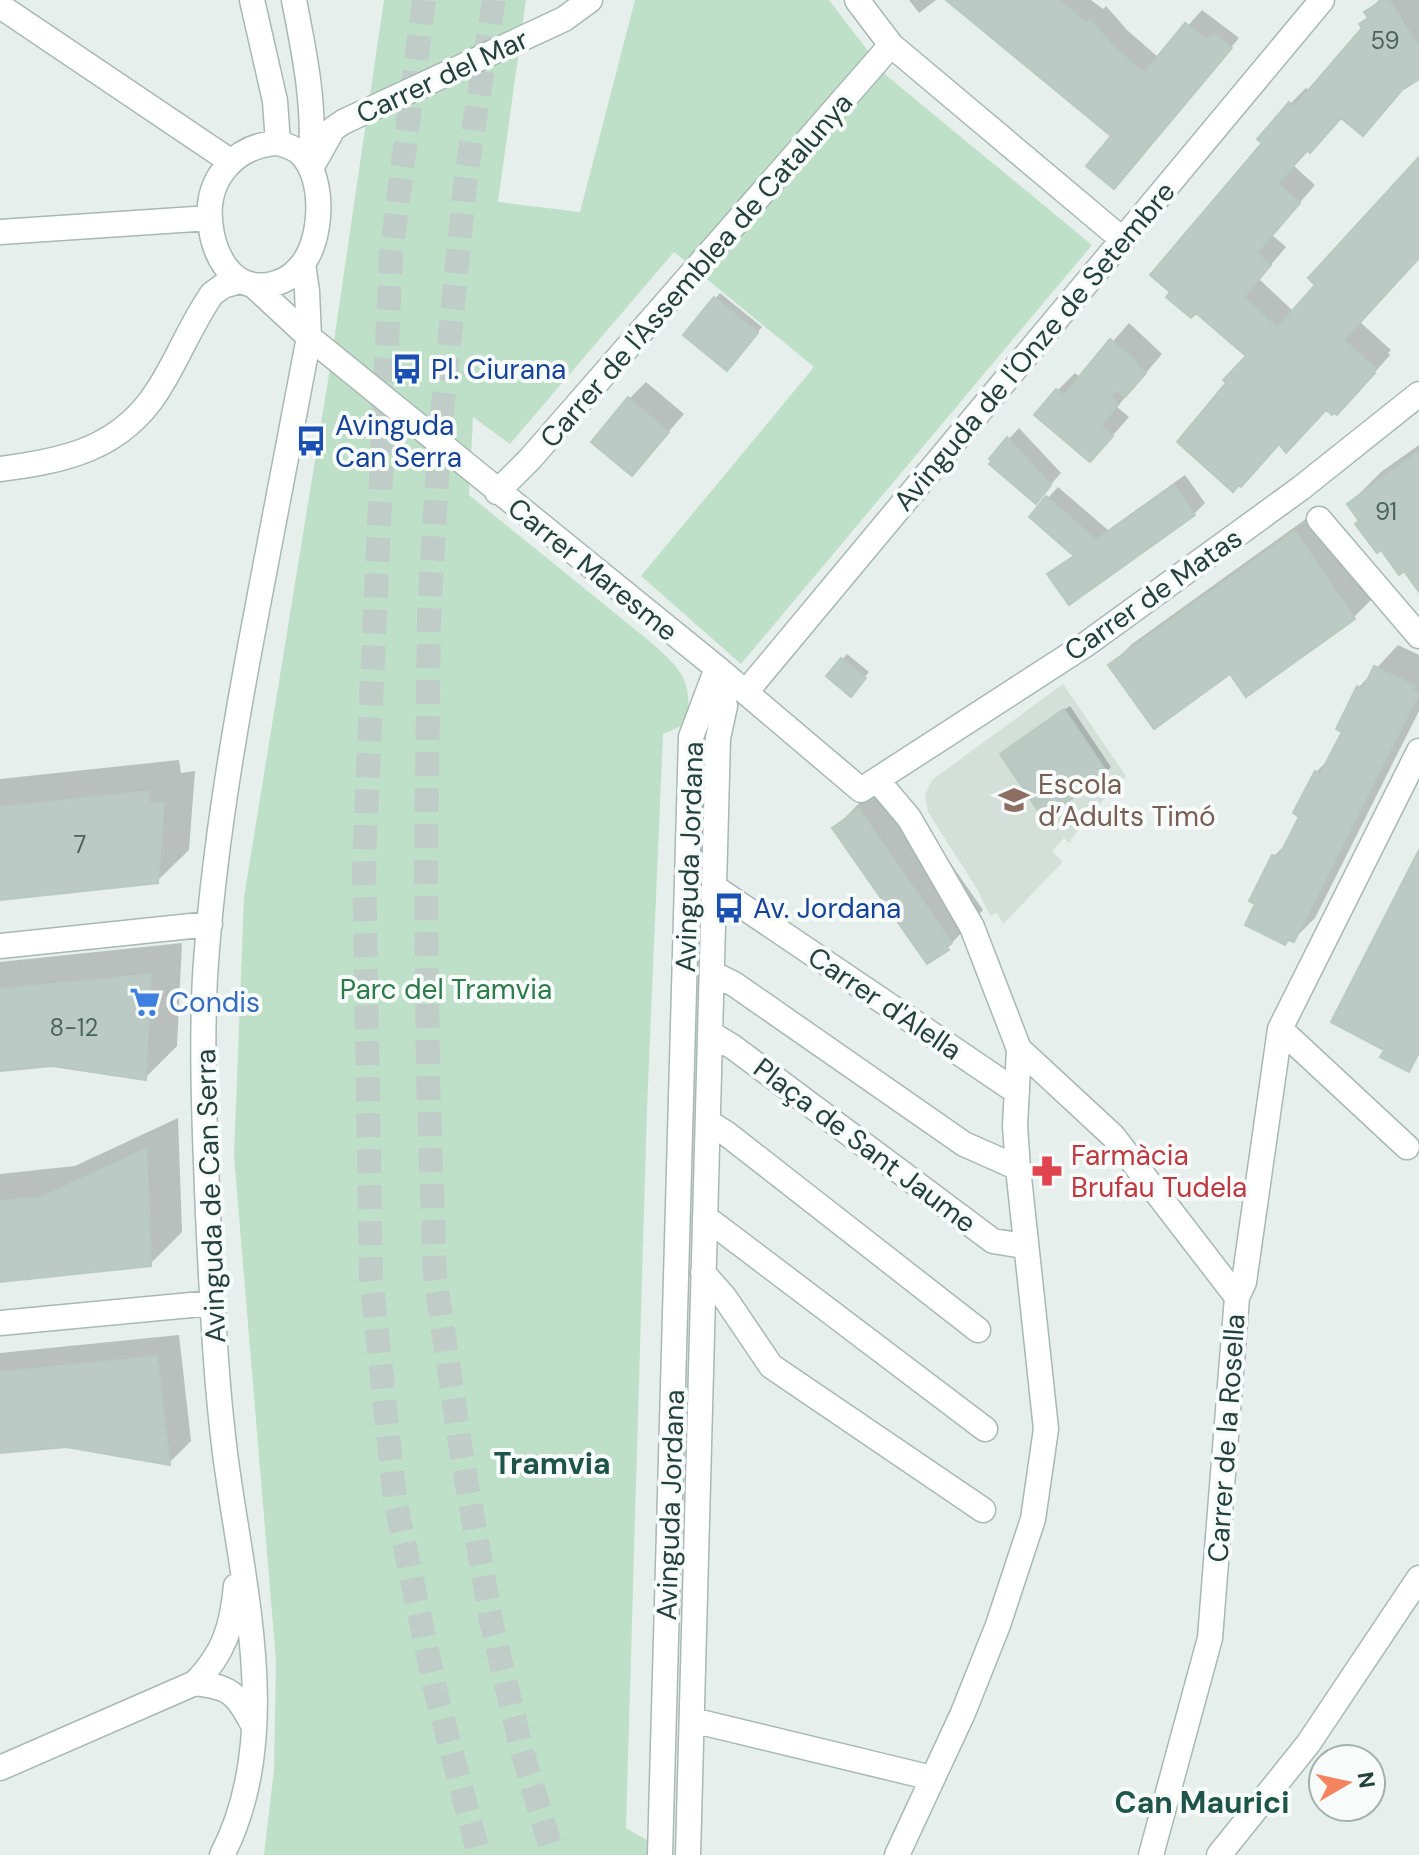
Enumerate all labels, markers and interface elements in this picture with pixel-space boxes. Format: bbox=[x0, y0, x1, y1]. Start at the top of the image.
street label: Carrer del Mar bbox=[350, 20, 534, 132]
house number: 59 bbox=[1370, 25, 1400, 56]
street label: Carrer de l'Assemblea de Catalunya bbox=[532, 85, 861, 456]
street label: Avinguda de l'Onze de Setembre bbox=[885, 174, 1183, 519]
place label: Pl. Ciurana bbox=[431, 351, 566, 388]
bus stop icon: Pl. Ciurana bbox=[390, 352, 424, 386]
place label: Avinguda Can Serra bbox=[335, 407, 462, 476]
bus stop icon: Avinguda Can Serra bbox=[294, 424, 328, 458]
street label: Carrer Maresme bbox=[500, 489, 685, 649]
house number: 91 bbox=[1375, 496, 1397, 527]
street label: Carrer de Matas bbox=[1057, 519, 1249, 669]
street label: Avinguda Jordana bbox=[667, 741, 712, 973]
place label: Escola d’Adults Timó bbox=[1038, 766, 1216, 835]
school or university icon: Escola d’Adults Timó bbox=[997, 783, 1031, 817]
house number: 7 bbox=[74, 829, 86, 860]
place label: Av. Jordana bbox=[753, 890, 901, 927]
bus stop icon: Av. Jordana bbox=[712, 891, 746, 925]
street label: Carrer d'Alella bbox=[801, 938, 969, 1069]
park label: Parc del Tramvia bbox=[340, 971, 552, 1008]
place label: Condis bbox=[169, 984, 260, 1021]
supermarket icon: Condis bbox=[128, 985, 162, 1019]
house number: 8-12 bbox=[50, 1012, 98, 1043]
street label: Avinguda de Can Serra bbox=[187, 1048, 234, 1344]
street label: Plaça de Sant Jaume bbox=[746, 1050, 983, 1241]
place label: Farmàcia Brufau Tudela bbox=[1071, 1137, 1247, 1206]
pharmacy icon: Farmàcia Brufau Tudela bbox=[1030, 1154, 1064, 1188]
street label: Carrer de la Rosella bbox=[1199, 1312, 1254, 1564]
street label: Avinguda Jordana bbox=[648, 1389, 693, 1621]
district label: Tramvia bbox=[493, 1444, 611, 1483]
north arrow bbox=[1307, 1743, 1387, 1823]
text: N bbox=[1351, 1770, 1382, 1790]
district label: Can Maurici bbox=[1115, 1783, 1289, 1822]

